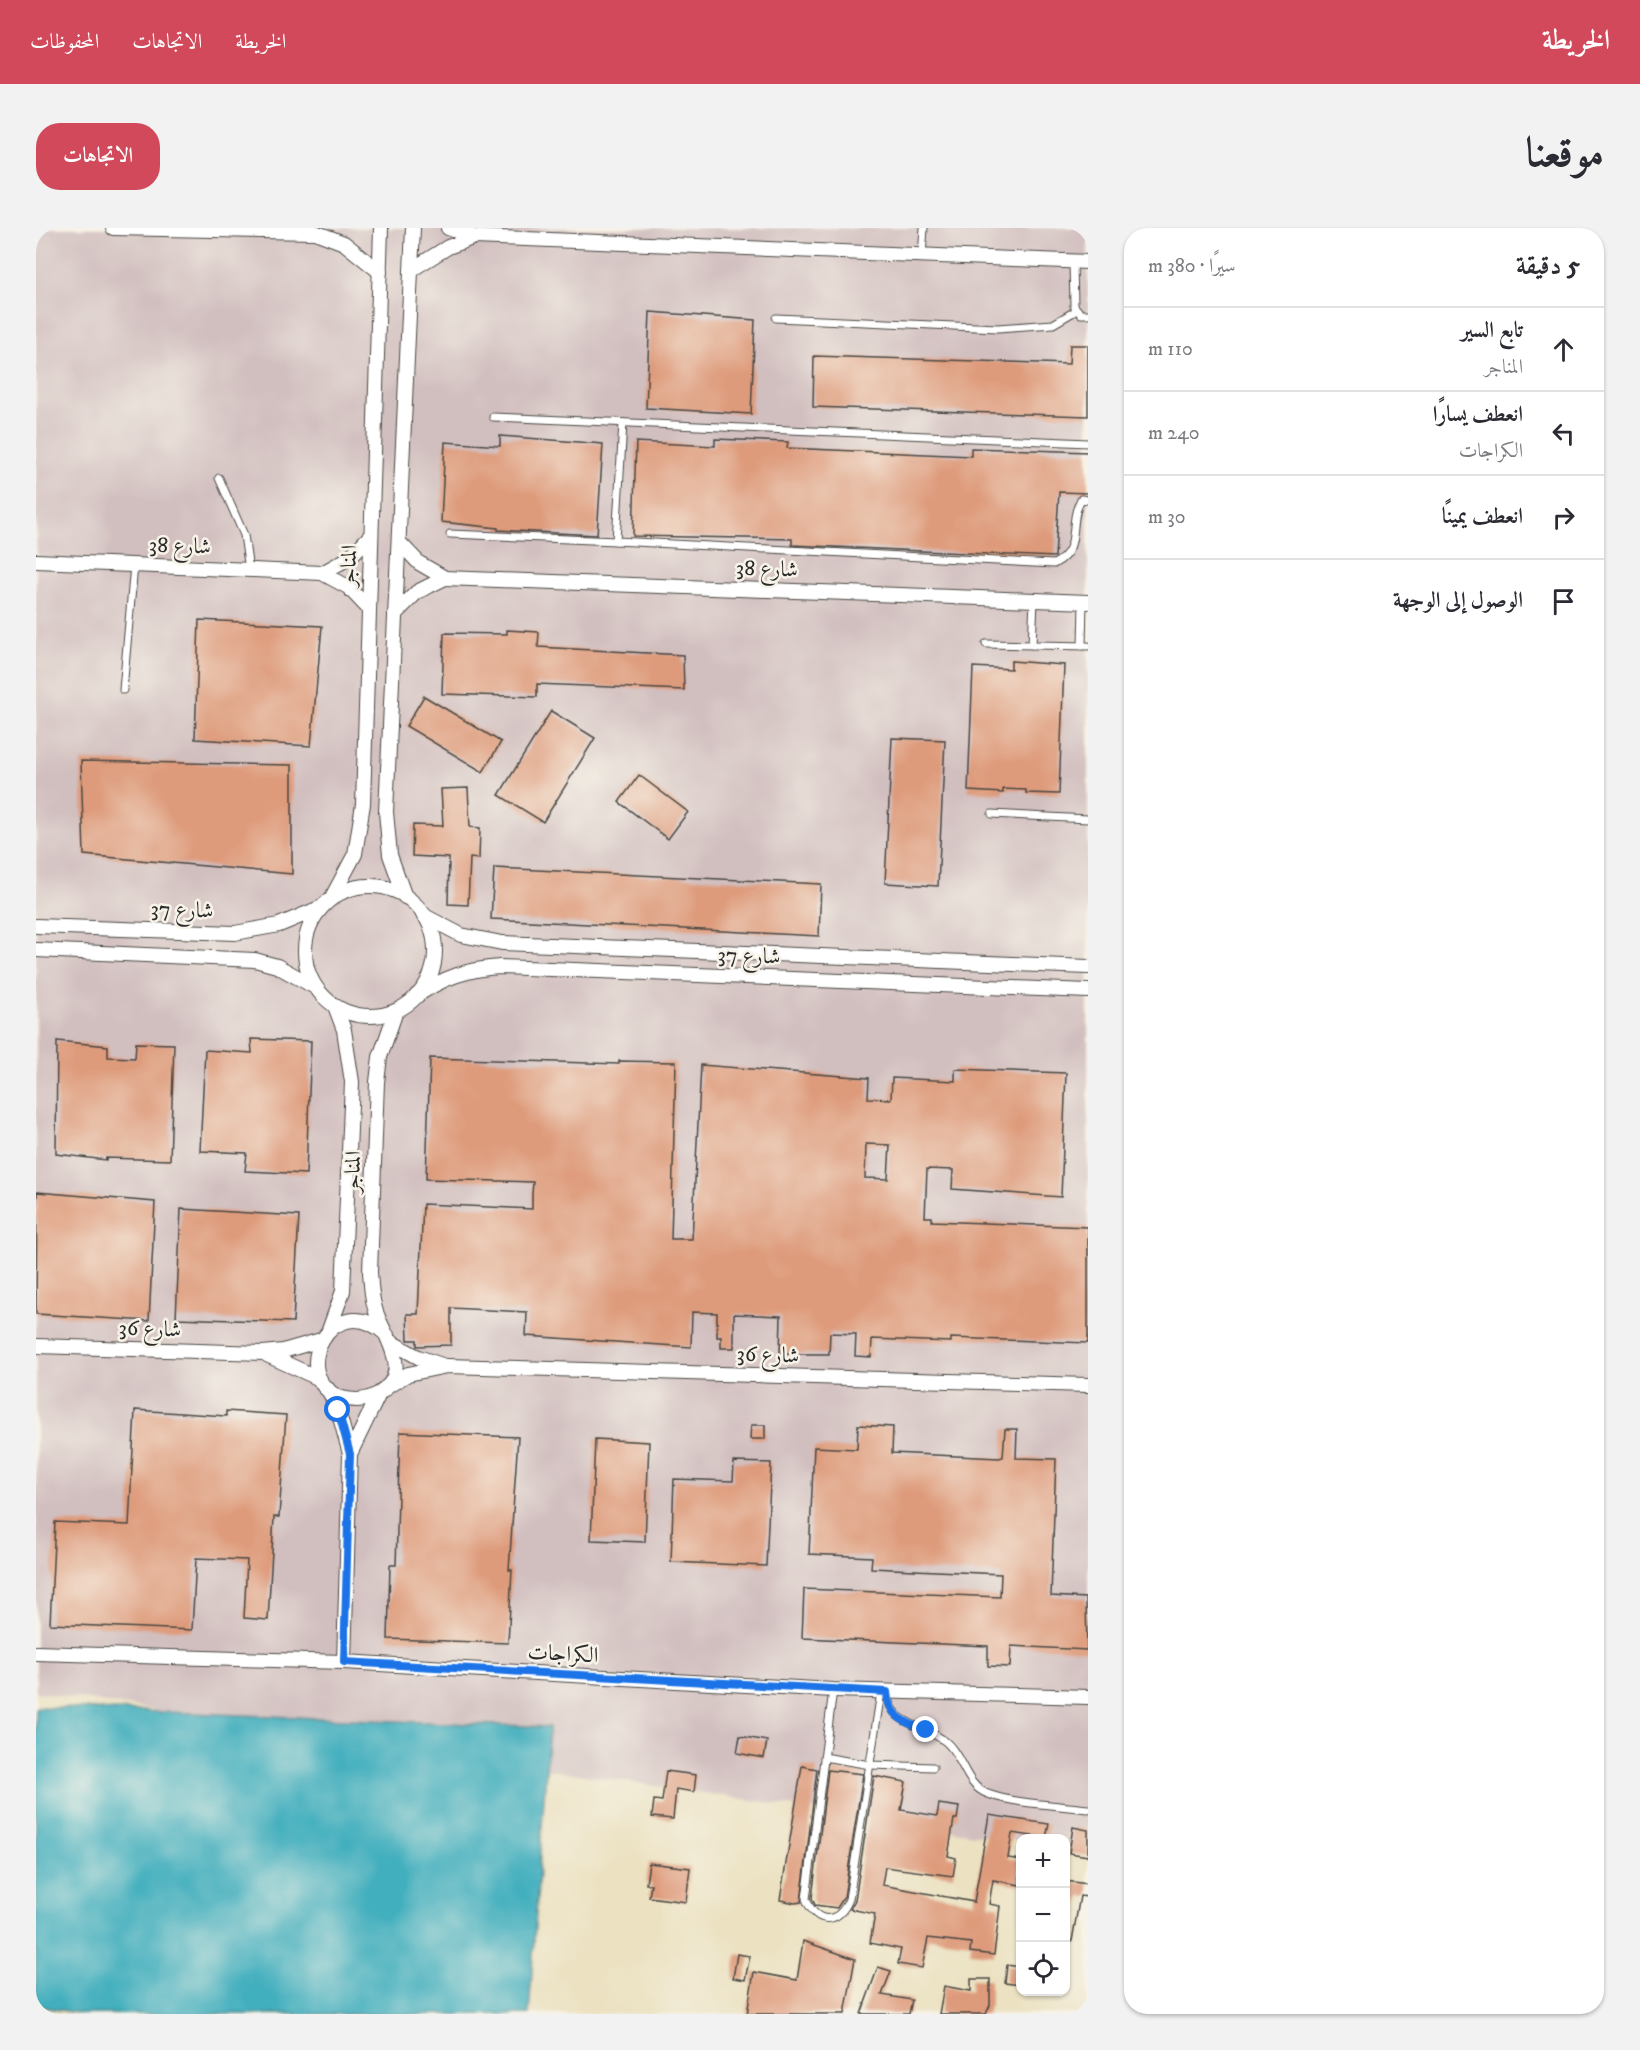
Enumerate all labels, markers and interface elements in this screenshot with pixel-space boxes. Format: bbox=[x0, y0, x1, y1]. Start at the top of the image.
text: الخريطة bbox=[1542, 23, 1610, 58]
text: المحفوظات bbox=[30, 29, 99, 55]
text: الاتجاهات bbox=[132, 29, 202, 55]
text: الخريطة bbox=[235, 29, 286, 55]
button: الاتجاهات bbox=[36, 123, 160, 190]
text: موقعنا bbox=[1526, 128, 1604, 180]
text: 5 دقيقة bbox=[1516, 250, 1580, 283]
text: سيرًا · 380 m bbox=[1148, 254, 1236, 279]
text: تابع السير bbox=[1461, 317, 1523, 344]
icon: ahead bbox=[1547, 333, 1580, 366]
text: 110 m bbox=[1148, 337, 1193, 362]
text: المناجر bbox=[1485, 355, 1523, 380]
text: انعطف يسارًا bbox=[1433, 401, 1523, 428]
icon: left bbox=[1547, 417, 1580, 450]
text: 240 m bbox=[1148, 421, 1199, 446]
text: الكراجات bbox=[1459, 439, 1523, 464]
icon: right bbox=[1547, 501, 1580, 534]
text: انعطف يمينًا bbox=[1442, 503, 1523, 530]
text: 30 m bbox=[1148, 505, 1186, 530]
street label: شارع 38 bbox=[148, 531, 212, 565]
street label: المناجر bbox=[335, 544, 363, 590]
street label: شارع 38 bbox=[735, 554, 799, 588]
icon: arrive bbox=[1547, 585, 1580, 618]
text: الوصول إلى الوجهة bbox=[1393, 587, 1523, 614]
street label: شارع 37 bbox=[150, 895, 214, 929]
street label: شارع 37 bbox=[717, 941, 781, 975]
street label: المناجر bbox=[339, 1150, 367, 1196]
street label: شارع 36 bbox=[118, 1314, 182, 1348]
street label: شارع 36 bbox=[736, 1340, 800, 1374]
route start bbox=[324, 1396, 350, 1422]
street label: الكراجات bbox=[527, 1639, 599, 1669]
route end bbox=[912, 1716, 938, 1742]
map controls bbox=[1016, 1834, 1070, 1996]
button: + bbox=[1016, 1834, 1070, 1888]
button: − bbox=[1016, 1888, 1070, 1942]
button: locate bbox=[1016, 1942, 1070, 1996]

